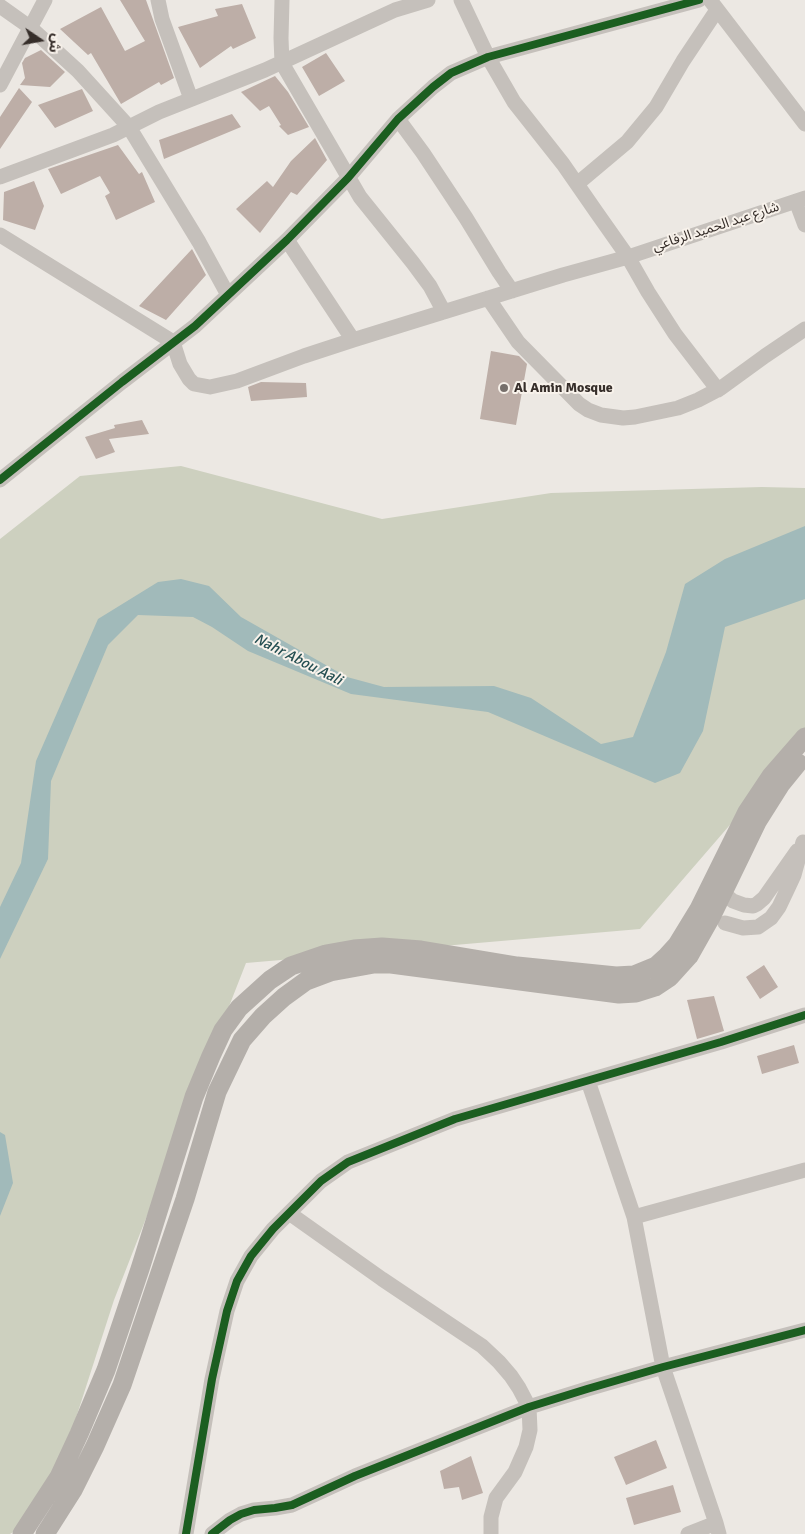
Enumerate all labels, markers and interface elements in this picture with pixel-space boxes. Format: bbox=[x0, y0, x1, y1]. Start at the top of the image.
north arrow bbox=[15, 15, 65, 65]
text: ش bbox=[45, 32, 65, 54]
street label: شارع عبد الحميد الرفاعي bbox=[651, 199, 781, 255]
place label: Al Amin Mosque bbox=[514, 380, 613, 396]
marker: Al Amin Mosque bbox=[498, 382, 510, 394]
water label: Nahr Abou Aali bbox=[251, 630, 345, 690]

